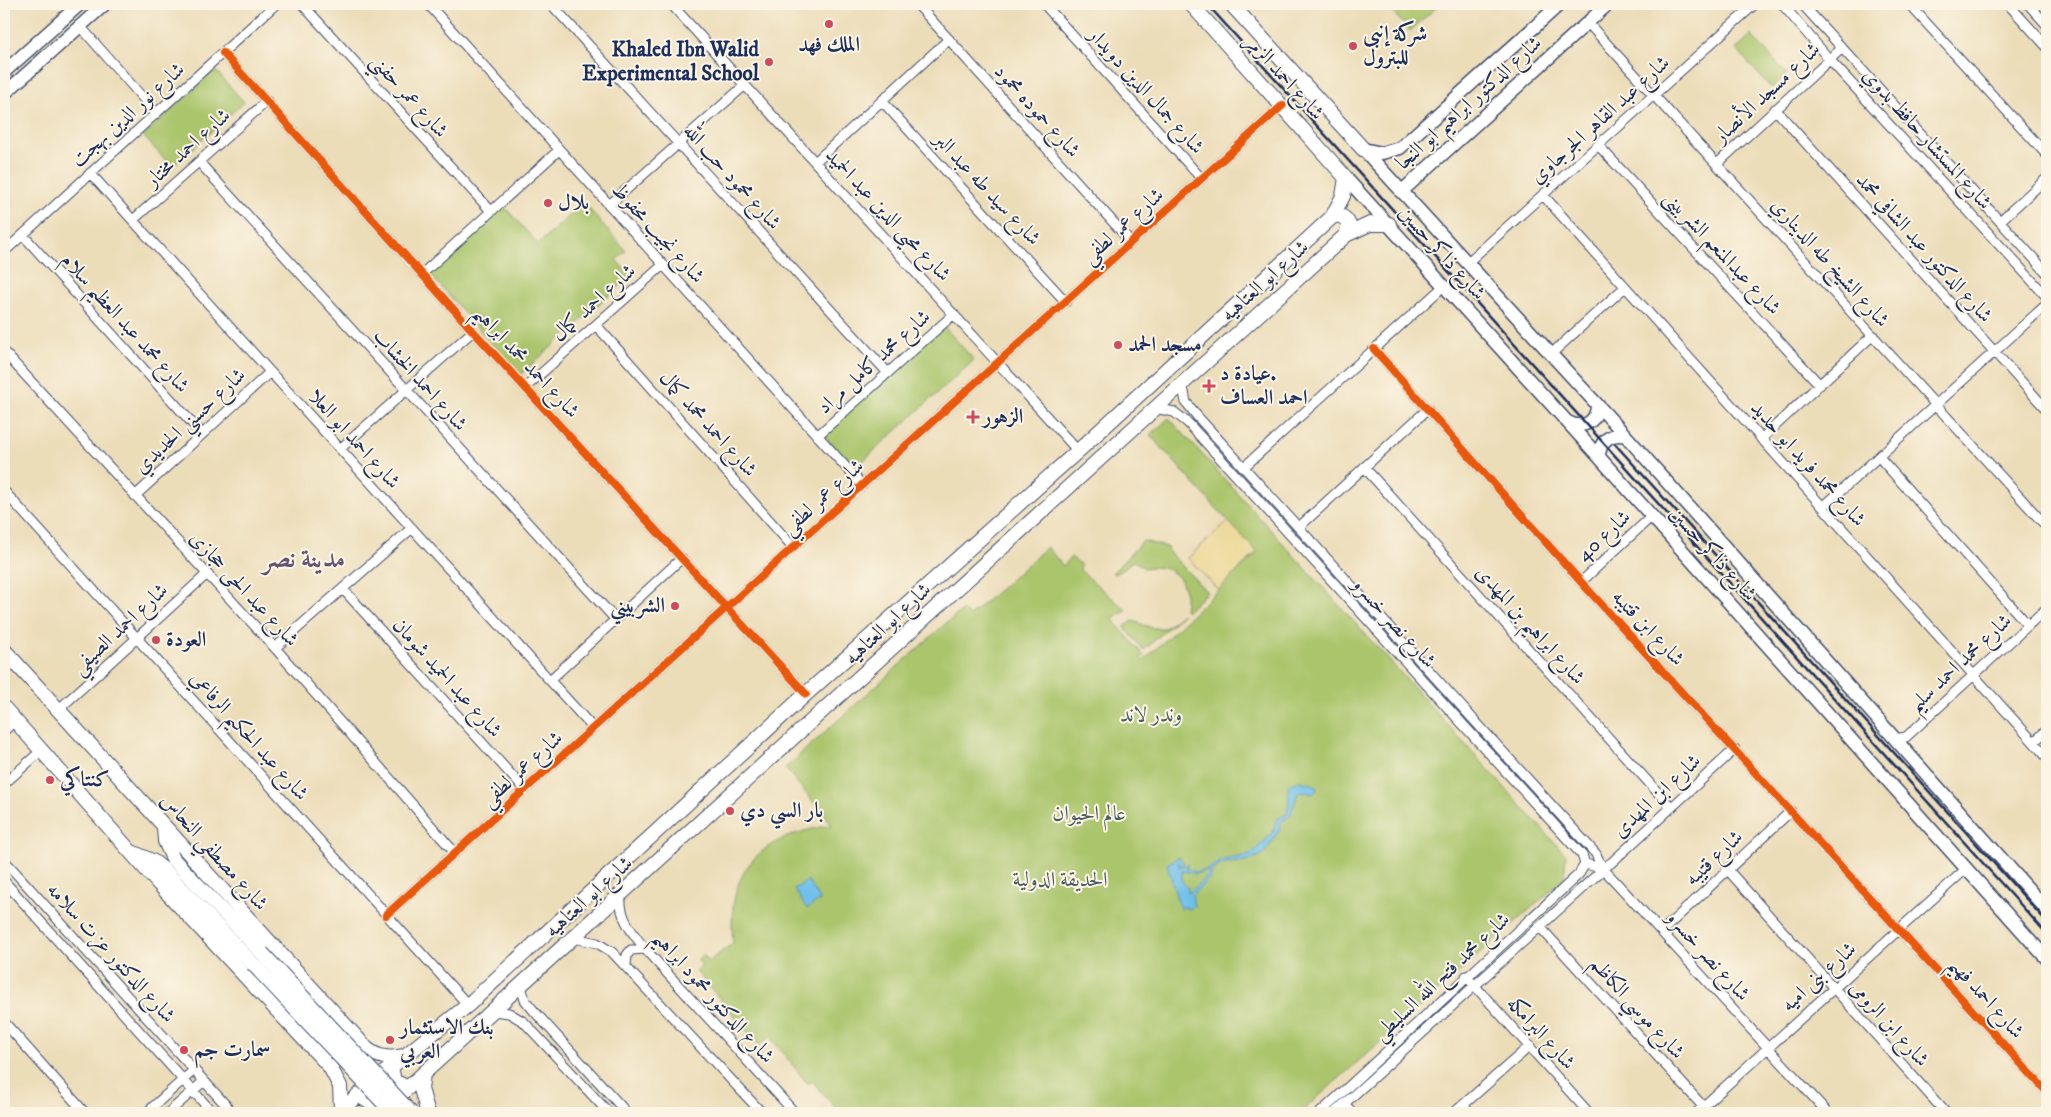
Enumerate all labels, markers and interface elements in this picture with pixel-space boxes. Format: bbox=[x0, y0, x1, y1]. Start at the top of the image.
marker: الملك فهد bbox=[823, 18, 835, 30]
place label: شركة إنبى للبترول bbox=[1363, 20, 1427, 71]
street label: شارع جمال الدين دويدار bbox=[1078, 21, 1210, 162]
street label: شارع احمد الزمر bbox=[1235, 28, 1330, 128]
street label: شارع الدكتور ابراهيم ابو النجا bbox=[1390, 30, 1552, 181]
place label: الملك فهد bbox=[798, 32, 860, 58]
street label: شارع مسجد الأنصار bbox=[1705, 35, 1829, 154]
place label: Khaled Ibn Walid Experimental School bbox=[582, 37, 760, 87]
marker: شركة إنبى للبترول bbox=[1347, 40, 1359, 52]
street label: شارع عمر حفني bbox=[360, 48, 454, 148]
street label: شارع عبد القاهر الجرجاوي bbox=[1525, 50, 1678, 193]
marker: Khaled Ibn Walid Experimental School bbox=[763, 56, 775, 68]
street label: شارع نور الدين بهجت bbox=[66, 57, 193, 176]
street label: شارع حموده محمود bbox=[985, 59, 1086, 166]
street label: شارع المستشار حافظ بدوي bbox=[1854, 63, 1997, 218]
street label: شارع احمد مختار bbox=[138, 103, 239, 198]
street label: شارع محمود حب الله bbox=[674, 115, 790, 238]
street label: شارع سيد طه عبد البر bbox=[923, 125, 1046, 254]
street label: شارع محيى الدين عبد الحميد bbox=[816, 143, 957, 290]
street label: شارع الدكتور عبد الشافي محمد bbox=[1847, 168, 1998, 331]
street label: شارع نجيب محفوظ bbox=[603, 177, 710, 292]
street label: شارع عمر لطفي bbox=[1077, 182, 1173, 274]
street label: شارع عبدالمنعم الشربينى bbox=[1653, 185, 1786, 325]
place label: بلال bbox=[558, 190, 589, 216]
street label: شارع الشيخ طه الديناري bbox=[1761, 193, 1895, 336]
marker: بلال bbox=[542, 197, 554, 209]
street label: شارع ذاكر حسين bbox=[1390, 200, 1491, 309]
street label: شارع ابو العتاهيه bbox=[1216, 235, 1317, 330]
street label: شارع محمد عبد العظيم سلام bbox=[50, 247, 195, 403]
street label: شارع احمد كمال bbox=[546, 258, 644, 351]
street label: شارع احمد محمد ابراهيم bbox=[462, 300, 585, 429]
street label: شارع محمد كامل مراد bbox=[812, 304, 939, 423]
street label: شارع احمد الخشاب bbox=[364, 323, 473, 439]
place label: مسجد الحمد bbox=[1128, 332, 1202, 358]
marker: مسجد الحمد bbox=[1112, 339, 1124, 351]
place label: عيادة د. احمد العساف bbox=[1220, 361, 1308, 411]
street label: شارع حسني الحديدي bbox=[129, 362, 256, 484]
street label: شارع احمد محمد كمال bbox=[650, 365, 763, 485]
marker: عيادة د. احمد العساف bbox=[1202, 379, 1216, 393]
street label: شارع احمد ابو العلا bbox=[299, 383, 406, 497]
street label: شارع محمد فريد ابو حديد bbox=[1742, 396, 1871, 535]
place label: الزهور bbox=[981, 404, 1023, 430]
marker: الزهور bbox=[967, 411, 979, 423]
street label: شارع عمر لطفي bbox=[777, 453, 873, 545]
street label: شارع ذاكر حسين bbox=[1661, 501, 1762, 610]
street label: شارع 40 bbox=[1572, 505, 1639, 570]
street label: شارع عبد الحى حجازى bbox=[181, 526, 304, 655]
district label: مدينة نصر bbox=[260, 543, 345, 576]
street label: شارع ابراهيم بن المهدى bbox=[1464, 560, 1591, 695]
street label: شارع نصر خسرو bbox=[1342, 571, 1442, 677]
street label: شارع ابو العتاهيه bbox=[839, 577, 940, 674]
street label: شارع احمد الصيفي bbox=[66, 578, 178, 685]
street label: شارع ابن قتيبه bbox=[1603, 584, 1690, 674]
place label: الشربيني bbox=[610, 593, 665, 625]
marker: الشربيني bbox=[669, 600, 681, 612]
street label: شارع محمد احمد سليم bbox=[1903, 608, 2022, 723]
street label: شارع عبد الحميد شومان bbox=[383, 613, 508, 746]
place label: العودة bbox=[166, 627, 206, 653]
marker: العودة bbox=[150, 634, 162, 646]
street label: شارع عبد الحكيم الرفاعي bbox=[179, 666, 314, 811]
park label: وندر لاند bbox=[1120, 702, 1182, 728]
street label: شارع عمر لطفي bbox=[476, 725, 572, 817]
street label: شارع ابن المهدى bbox=[1607, 748, 1709, 847]
place label: كنتاكي bbox=[59, 766, 110, 797]
marker: كنتاكي bbox=[44, 774, 56, 786]
street label: شارع مصطفي النحاس bbox=[150, 788, 274, 920]
place label: بار السي دي bbox=[740, 798, 823, 830]
park label: عالم الحيوان bbox=[1052, 801, 1126, 831]
marker: بار السي دي bbox=[724, 805, 736, 817]
street label: شارع قتيبه bbox=[1679, 824, 1751, 894]
street label: شارع ابو العتاهيه bbox=[540, 851, 641, 946]
park label: الحديقة الدولية bbox=[1012, 867, 1108, 893]
street label: شارع الدكتور عزت سلامه bbox=[38, 877, 181, 1031]
street label: شارع محمد فتح الله السليطي bbox=[1365, 903, 1520, 1052]
street label: شارع نصر خسرو bbox=[1656, 904, 1756, 1010]
street label: شارع الدكتور محمود ابراهيم bbox=[641, 925, 780, 1074]
street label: شارع بنى اميه bbox=[1776, 936, 1865, 1021]
street label: شارع موسي الكاظم bbox=[1580, 951, 1690, 1069]
street label: شارع احمد فهيم bbox=[1937, 952, 2030, 1049]
street label: شارع ابن الرومى bbox=[1840, 975, 1935, 1075]
street label: شارع البرامكه bbox=[1498, 991, 1581, 1078]
place label: بنك الاستثمار العربي bbox=[398, 1015, 494, 1069]
marker: بنك الاستثمار العربي bbox=[384, 1034, 396, 1046]
place label: سمارت جم bbox=[194, 1037, 271, 1068]
marker: سمارت جم bbox=[178, 1044, 190, 1056]

